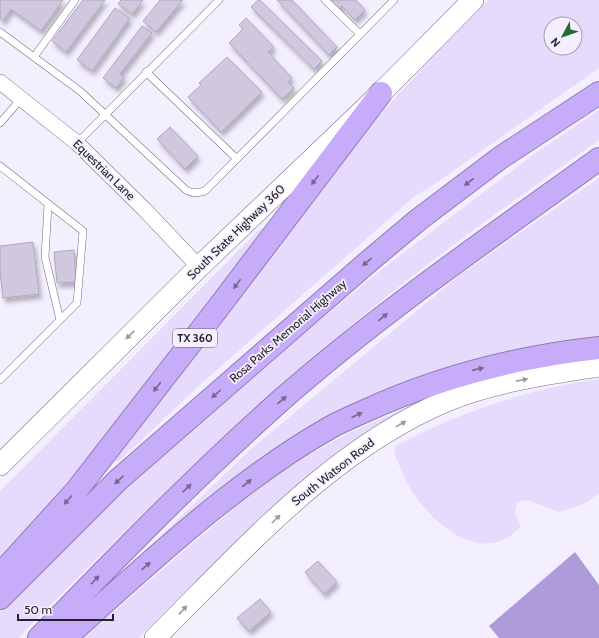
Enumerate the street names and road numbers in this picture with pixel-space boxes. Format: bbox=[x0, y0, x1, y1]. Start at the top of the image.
street label: Equestrian Lane bbox=[70, 136, 139, 203]
street label: South State Highway 360 bbox=[184, 181, 288, 282]
street label: Rosa Parks Memorial Highway bbox=[226, 276, 349, 386]
road number: TX 360 bbox=[173, 329, 217, 347]
street label: South Watson Road bbox=[288, 435, 377, 509]

